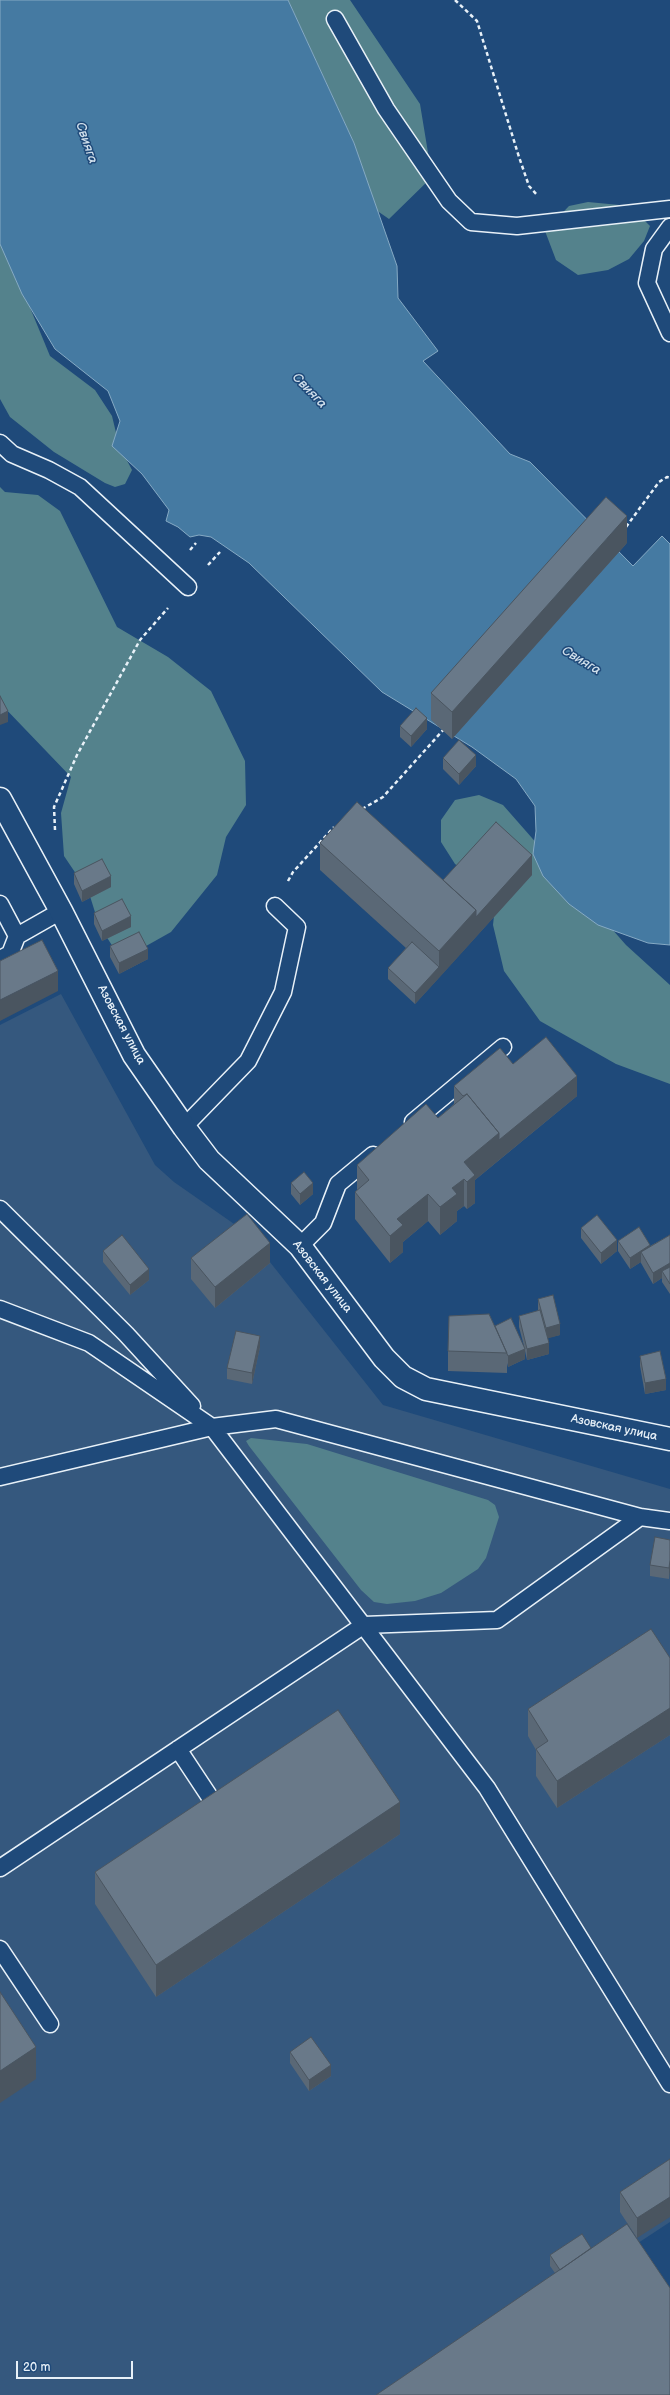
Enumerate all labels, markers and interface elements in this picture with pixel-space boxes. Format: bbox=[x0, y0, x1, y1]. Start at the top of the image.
water label: Свияга bbox=[72, 120, 100, 166]
water label: Свияга bbox=[289, 370, 329, 412]
water label: Свияга bbox=[559, 643, 603, 679]
street label: Азовская улица bbox=[94, 983, 148, 1067]
street label: Азовская улица bbox=[289, 1238, 355, 1316]
street label: Азовская улица bbox=[570, 1412, 658, 1444]
scale bar bbox=[18, 2353, 135, 2379]
text: 20 m bbox=[23, 2360, 50, 2375]

